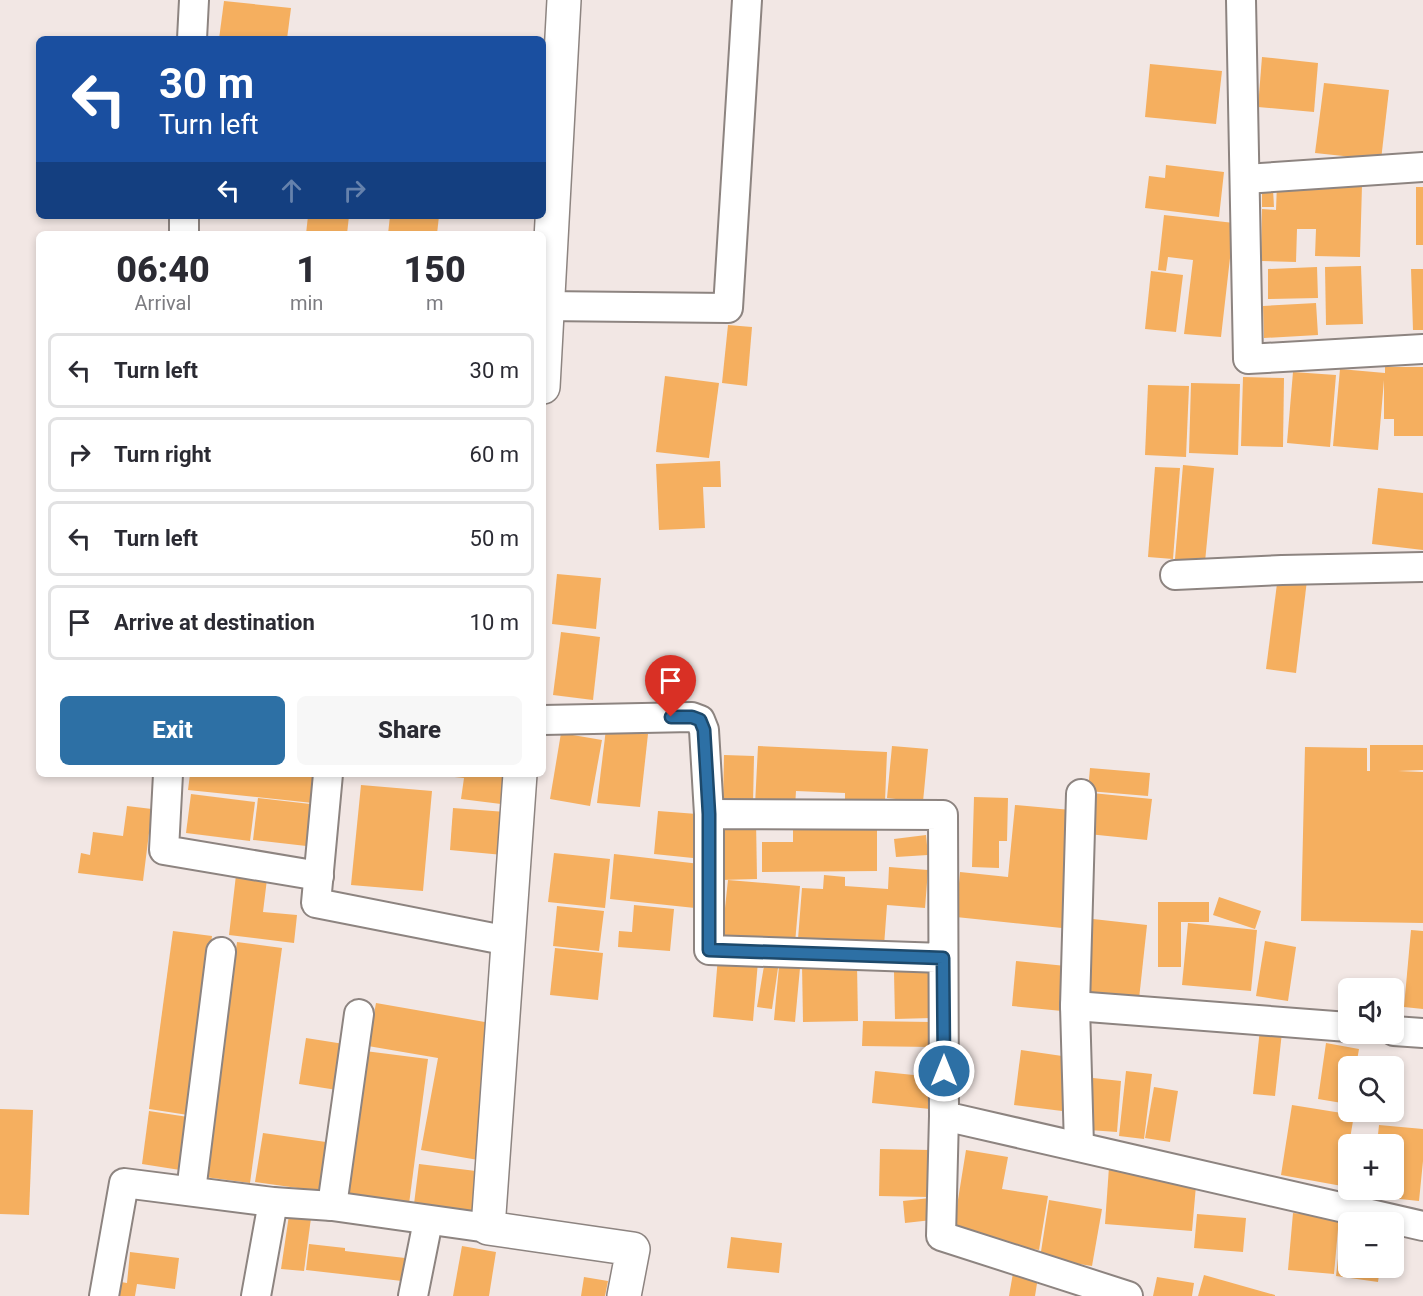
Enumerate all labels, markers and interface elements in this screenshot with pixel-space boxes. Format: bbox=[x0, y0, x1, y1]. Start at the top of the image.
text: 30 m bbox=[159, 59, 254, 108]
icon: left bbox=[60, 60, 138, 138]
text: Turn left bbox=[159, 109, 259, 141]
icon: left bbox=[212, 174, 245, 207]
icon: ahead bbox=[275, 174, 308, 207]
icon: right bbox=[338, 174, 371, 207]
text: 06:40 bbox=[116, 249, 210, 291]
text: 1 bbox=[296, 249, 317, 291]
text: 150 bbox=[404, 249, 466, 291]
text: Arrival bbox=[135, 291, 191, 315]
text: min bbox=[290, 291, 323, 315]
text: m bbox=[426, 291, 443, 315]
icon: left bbox=[63, 354, 96, 387]
text: Turn left bbox=[114, 358, 198, 383]
text: 30 m bbox=[470, 358, 519, 383]
icon: right bbox=[63, 438, 96, 471]
text: Turn right bbox=[114, 442, 211, 467]
text: 60 m bbox=[470, 442, 519, 467]
icon: left bbox=[63, 522, 96, 555]
text: Turn left bbox=[114, 526, 198, 551]
text: 50 m bbox=[470, 526, 519, 551]
icon: arrive bbox=[63, 606, 96, 639]
text: Arrive at destination bbox=[114, 610, 315, 635]
text: 10 m bbox=[470, 610, 519, 635]
pin bbox=[645, 655, 696, 717]
icon: arrive bbox=[654, 664, 687, 697]
button: Exit bbox=[60, 696, 285, 765]
button: Share bbox=[297, 696, 522, 765]
map controls bbox=[1338, 978, 1404, 1278]
button: sound bbox=[1338, 978, 1404, 1044]
position arrow bbox=[912, 1039, 976, 1103]
button: search bbox=[1338, 1056, 1404, 1122]
button: + bbox=[1338, 1134, 1404, 1200]
button: − bbox=[1338, 1212, 1404, 1278]

